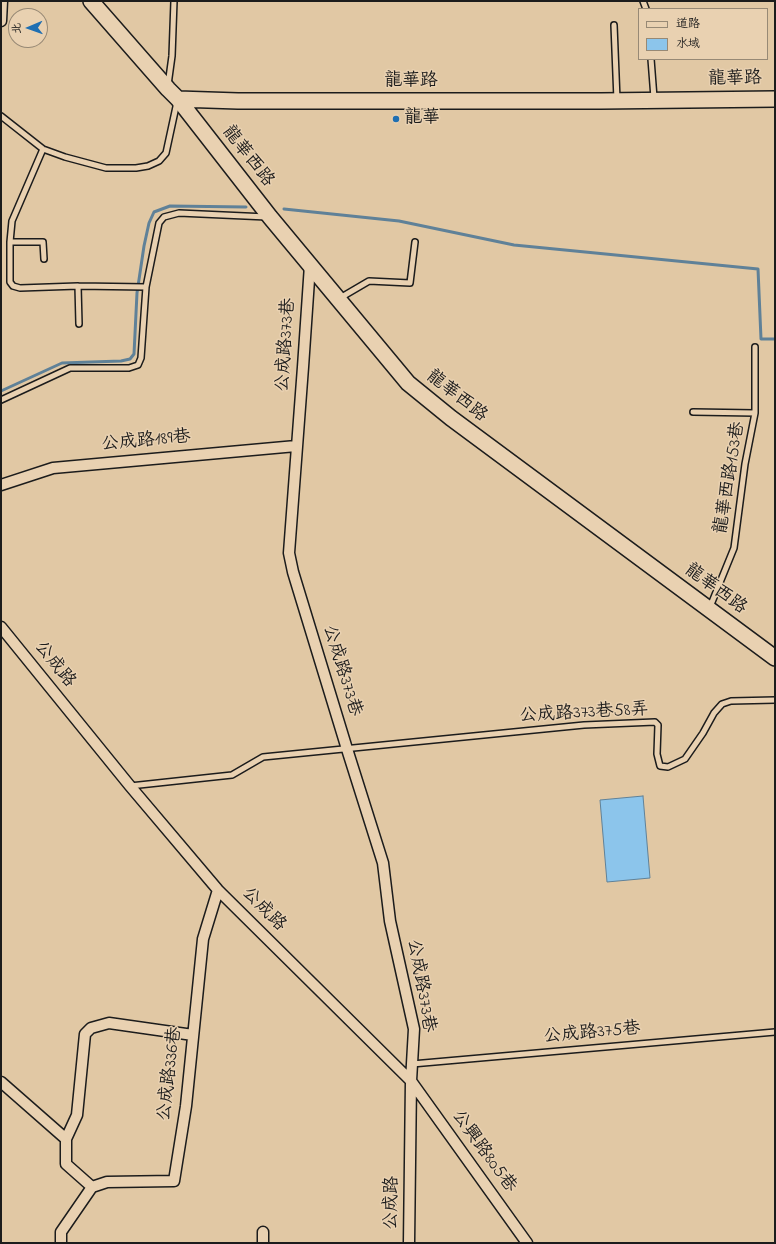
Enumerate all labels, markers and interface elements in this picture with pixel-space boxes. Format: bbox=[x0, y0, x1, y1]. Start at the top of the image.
north arrow bbox=[8, 8, 48, 48]
legend bbox=[638, 8, 768, 60]
text: 道路 bbox=[676, 15, 700, 33]
text: 北 bbox=[9, 23, 25, 34]
text: 水域 bbox=[676, 35, 700, 53]
street label: 龍華路 bbox=[708, 69, 762, 91]
street label: 龍華路 bbox=[384, 71, 438, 93]
place label: 龍華 bbox=[404, 108, 440, 130]
marker: 龍華 bbox=[391, 114, 401, 124]
street label: 龍華西路 bbox=[216, 122, 278, 192]
street label: 公成路373巷 bbox=[273, 297, 301, 393]
street label: 龍華西路 bbox=[421, 366, 491, 428]
street label: 龍華西路153巷 bbox=[711, 420, 751, 536]
street label: 公成路189巷 bbox=[100, 427, 192, 457]
street label: 龍華西路 bbox=[680, 560, 750, 620]
street label: 公成路373巷 bbox=[317, 623, 365, 719]
street label: 公成路 bbox=[29, 637, 79, 693]
street label: 公成路373巷58弄 bbox=[519, 700, 649, 728]
street label: 公成路 bbox=[236, 883, 290, 937]
street label: 公成路373巷 bbox=[401, 938, 439, 1034]
street label: 公成路375巷 bbox=[543, 1019, 641, 1049]
street label: 公成路336巷 bbox=[155, 1026, 187, 1122]
street label: 公興路805巷 bbox=[446, 1106, 520, 1198]
street label: 公成路 bbox=[382, 1176, 404, 1230]

